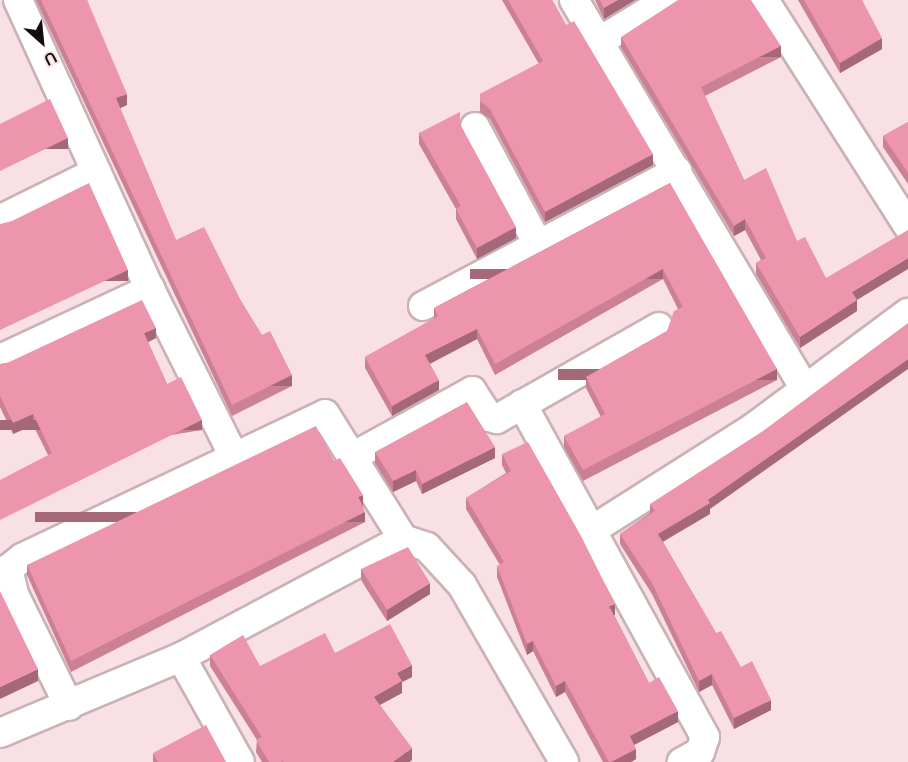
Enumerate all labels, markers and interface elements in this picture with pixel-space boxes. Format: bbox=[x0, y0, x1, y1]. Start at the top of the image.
north arrow bbox=[12, 12, 72, 72]
text: U bbox=[40, 46, 60, 71]

